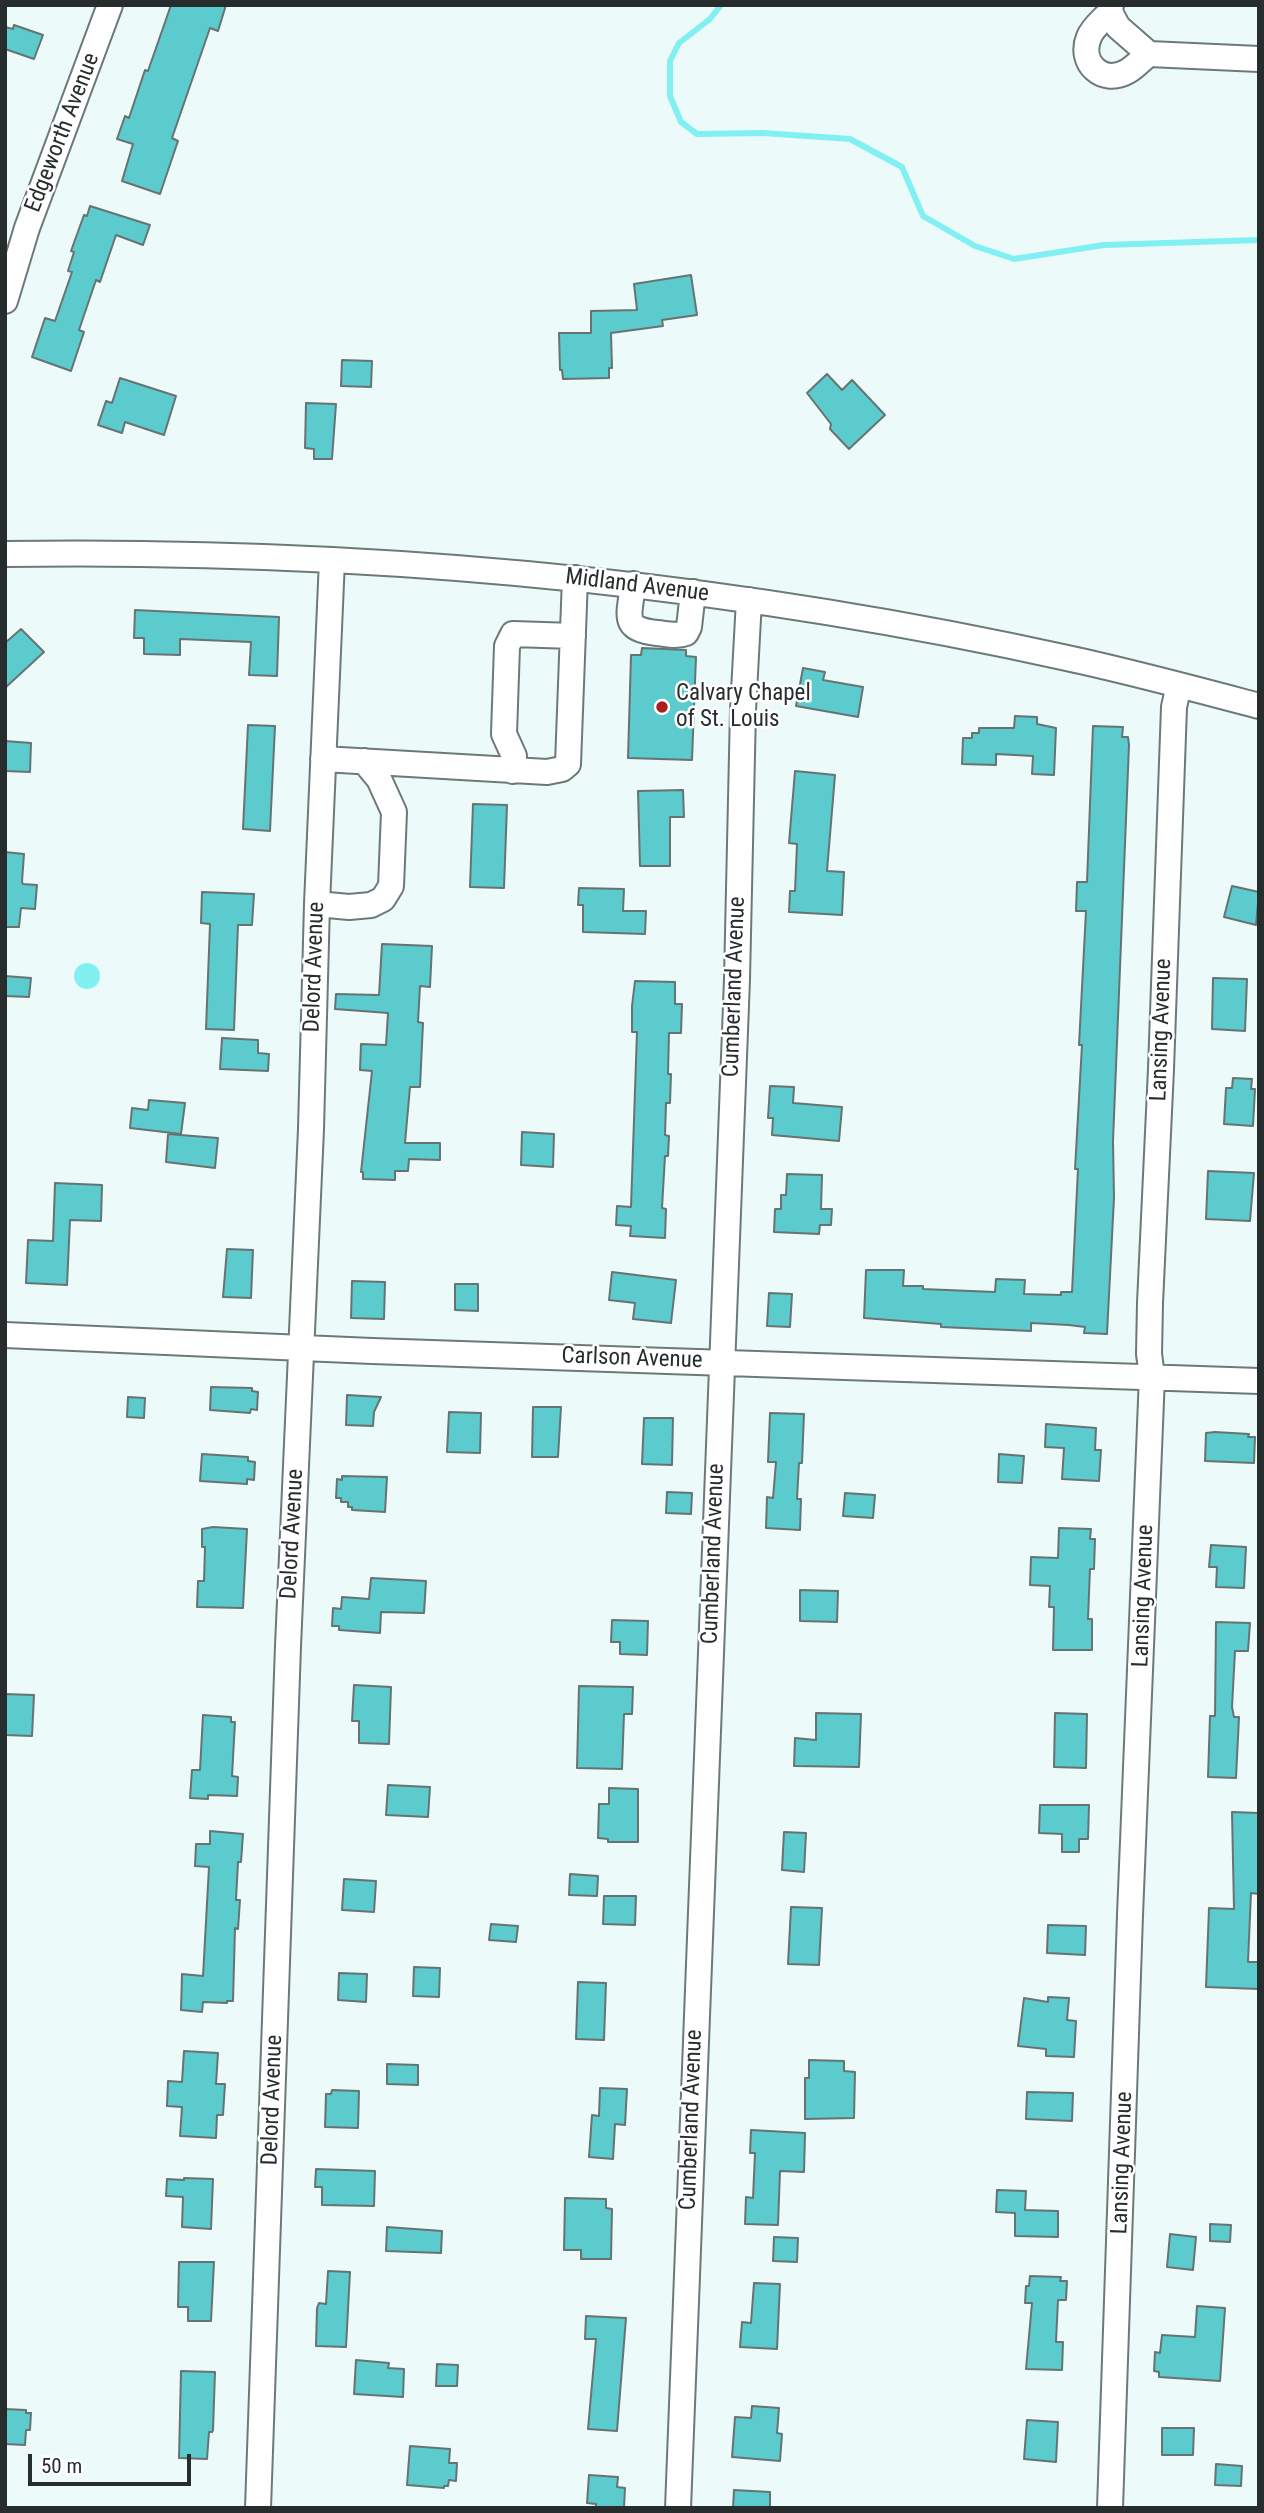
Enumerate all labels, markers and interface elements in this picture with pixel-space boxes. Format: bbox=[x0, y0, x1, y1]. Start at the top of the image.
street label: Edgeworth Avenue bbox=[20, 50, 106, 216]
street label: Midland Avenue bbox=[564, 564, 710, 608]
place label: Calvary Chapel of St. Louis bbox=[676, 680, 811, 734]
marker: Calvary Chapel of St. Louis bbox=[654, 699, 670, 715]
street label: Cumberland Avenue bbox=[718, 896, 752, 1078]
street label: Delord Avenue bbox=[299, 901, 331, 1033]
street label: Lansing Avenue bbox=[1146, 958, 1178, 1102]
street label: Carlson Avenue bbox=[561, 1343, 703, 1375]
street label: Cumberland Avenue bbox=[697, 1463, 731, 1645]
street label: Delord Avenue bbox=[276, 1468, 310, 1600]
street label: Lansing Avenue bbox=[1128, 1524, 1160, 1668]
street label: Cumberland Avenue bbox=[675, 2029, 709, 2211]
street label: Delord Avenue bbox=[257, 2034, 289, 2166]
street label: Lansing Avenue bbox=[1107, 2091, 1139, 2235]
scale bar bbox=[32, 2440, 194, 2484]
text: 50 m bbox=[41, 2454, 82, 2478]

